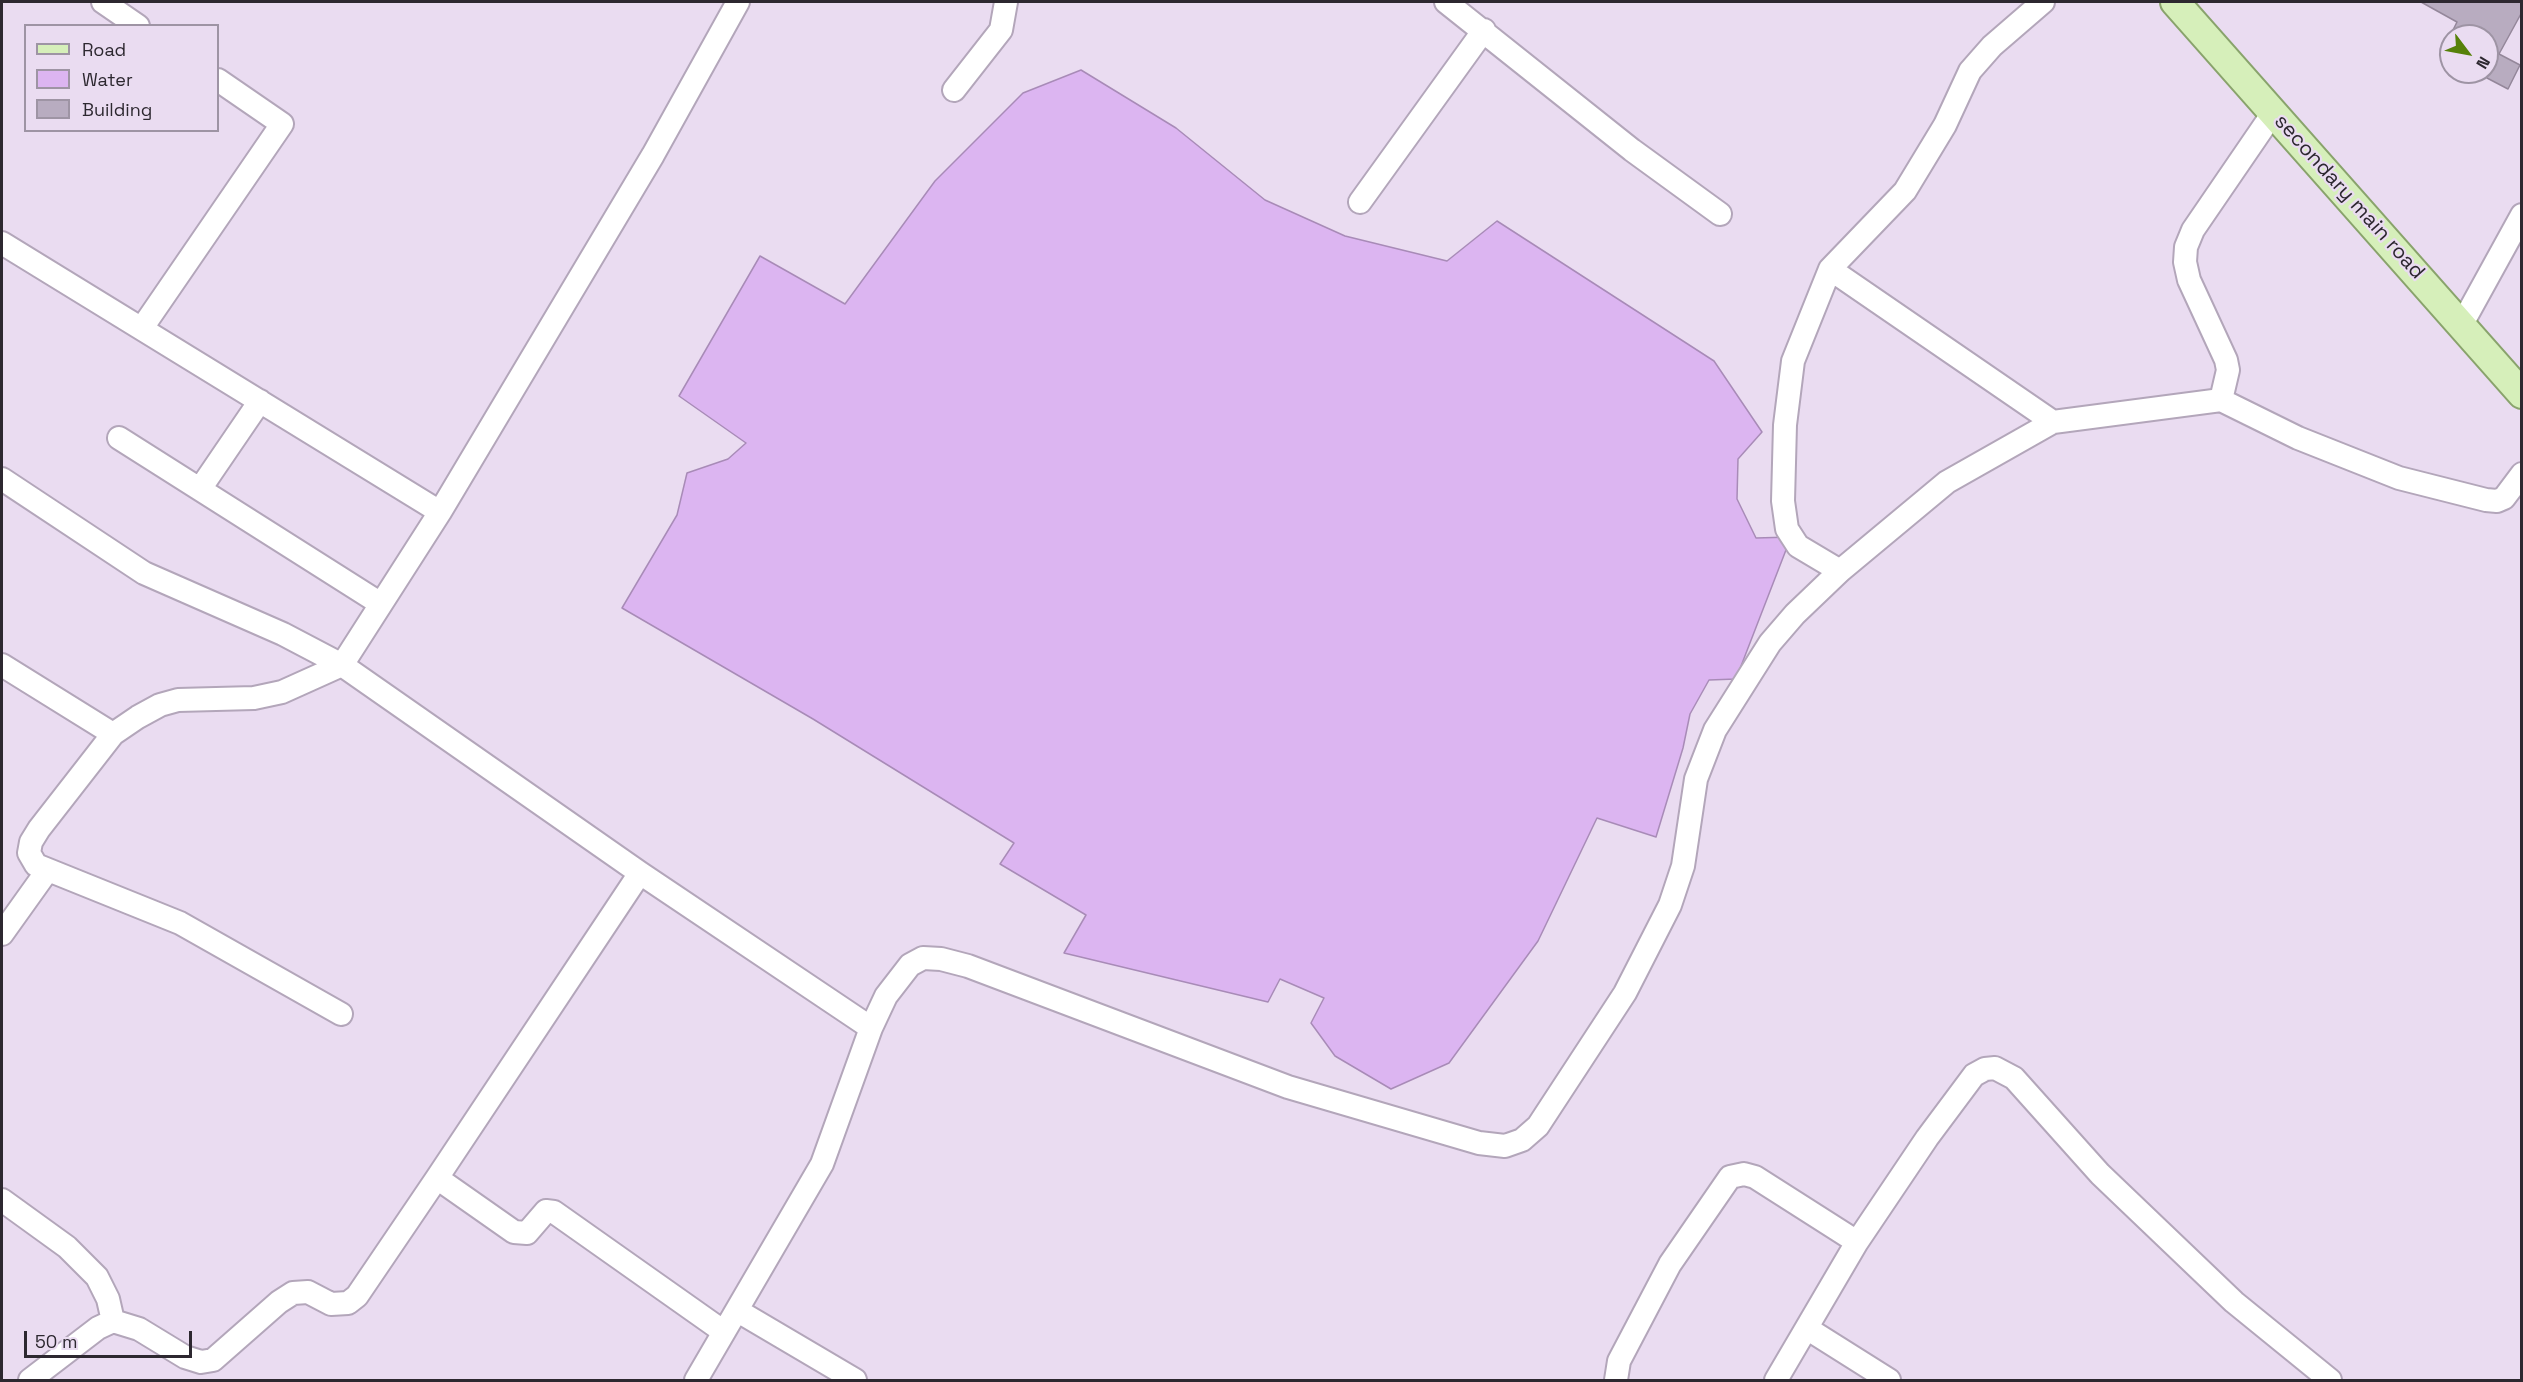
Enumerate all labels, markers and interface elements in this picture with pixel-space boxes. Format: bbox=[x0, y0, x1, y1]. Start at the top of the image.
legend bbox=[24, 24, 219, 132]
north arrow bbox=[2439, 24, 2499, 84]
text: Road bbox=[82, 38, 126, 61]
text: N bbox=[2471, 53, 2495, 73]
text: Water bbox=[82, 68, 133, 91]
text: Building bbox=[82, 98, 152, 121]
street label: secondary main road bbox=[2268, 109, 2430, 285]
scale bar bbox=[27, 1319, 195, 1357]
text: 50 m bbox=[35, 1330, 77, 1353]

